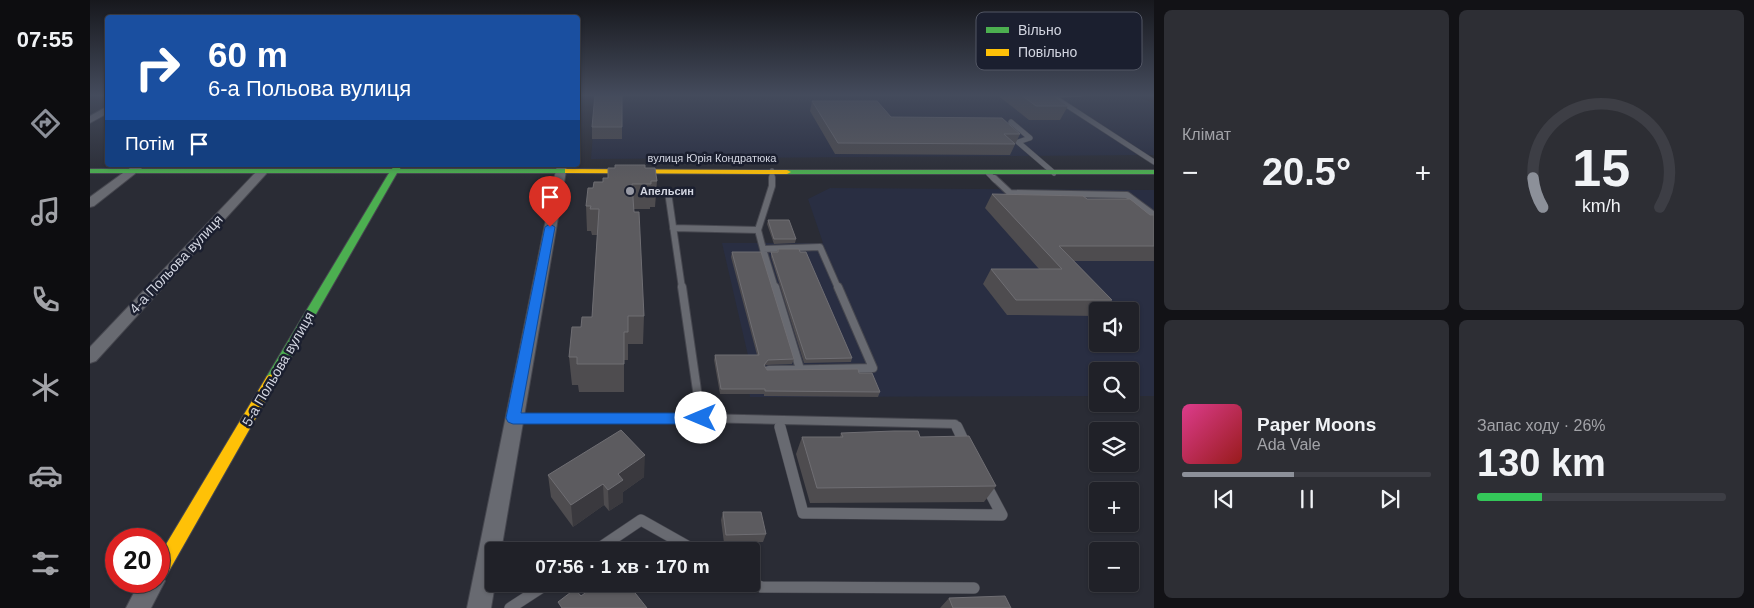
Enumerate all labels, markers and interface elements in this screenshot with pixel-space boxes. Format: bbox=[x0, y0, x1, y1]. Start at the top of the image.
legend bbox=[976, 12, 1142, 70]
text: Вільно bbox=[1018, 22, 1062, 38]
text: 07:55 bbox=[17, 27, 73, 52]
icon: right bbox=[125, 35, 190, 100]
text: 60 m bbox=[208, 35, 288, 74]
text: Повільно bbox=[1018, 44, 1078, 60]
text: 6-а Польова вулиця bbox=[208, 76, 411, 101]
icon: directions bbox=[28, 106, 63, 141]
text: Клімат bbox=[1182, 126, 1231, 143]
icon: arrive bbox=[185, 130, 213, 158]
text: Потім bbox=[125, 133, 175, 154]
text: 15 bbox=[1573, 139, 1630, 197]
text: 20.5° bbox=[1262, 151, 1351, 193]
street label: вулиця Юрія Кондратюка bbox=[648, 152, 777, 164]
text: − bbox=[1182, 157, 1198, 188]
text: + bbox=[1415, 157, 1431, 188]
pin bbox=[529, 176, 571, 227]
icon: arrive bbox=[536, 183, 564, 211]
marker: Апельсин bbox=[624, 185, 636, 197]
place label: Апельсин bbox=[640, 185, 694, 197]
icon: music bbox=[28, 194, 63, 229]
text: km/h bbox=[1582, 196, 1621, 216]
street label: 4-а Польова вулиця bbox=[126, 211, 226, 317]
icon: phone bbox=[28, 282, 63, 317]
map controls bbox=[1089, 302, 1139, 592]
button: sound bbox=[1089, 302, 1139, 352]
street label: 5-а Польова вулиця bbox=[239, 309, 317, 429]
button: search bbox=[1089, 362, 1139, 412]
icon: climate bbox=[28, 370, 63, 405]
position arrow bbox=[674, 391, 726, 443]
text: Paper Moons bbox=[1257, 414, 1376, 435]
text: Запас ходу · 26% bbox=[1477, 417, 1606, 434]
button: layers bbox=[1089, 422, 1139, 472]
text: Ada Vale bbox=[1257, 436, 1321, 453]
text: 130 km bbox=[1477, 442, 1606, 484]
icon: car bbox=[28, 458, 63, 493]
button: + bbox=[1089, 482, 1139, 532]
icon: previous bbox=[1210, 485, 1238, 513]
icon: pause bbox=[1293, 485, 1321, 513]
icon: next bbox=[1376, 485, 1404, 513]
speed limit sign: 20 bbox=[105, 528, 170, 593]
button: − bbox=[1089, 542, 1139, 592]
icon: filters bbox=[28, 546, 63, 581]
text: 07:56 · 1 хв · 170 m bbox=[535, 556, 710, 577]

